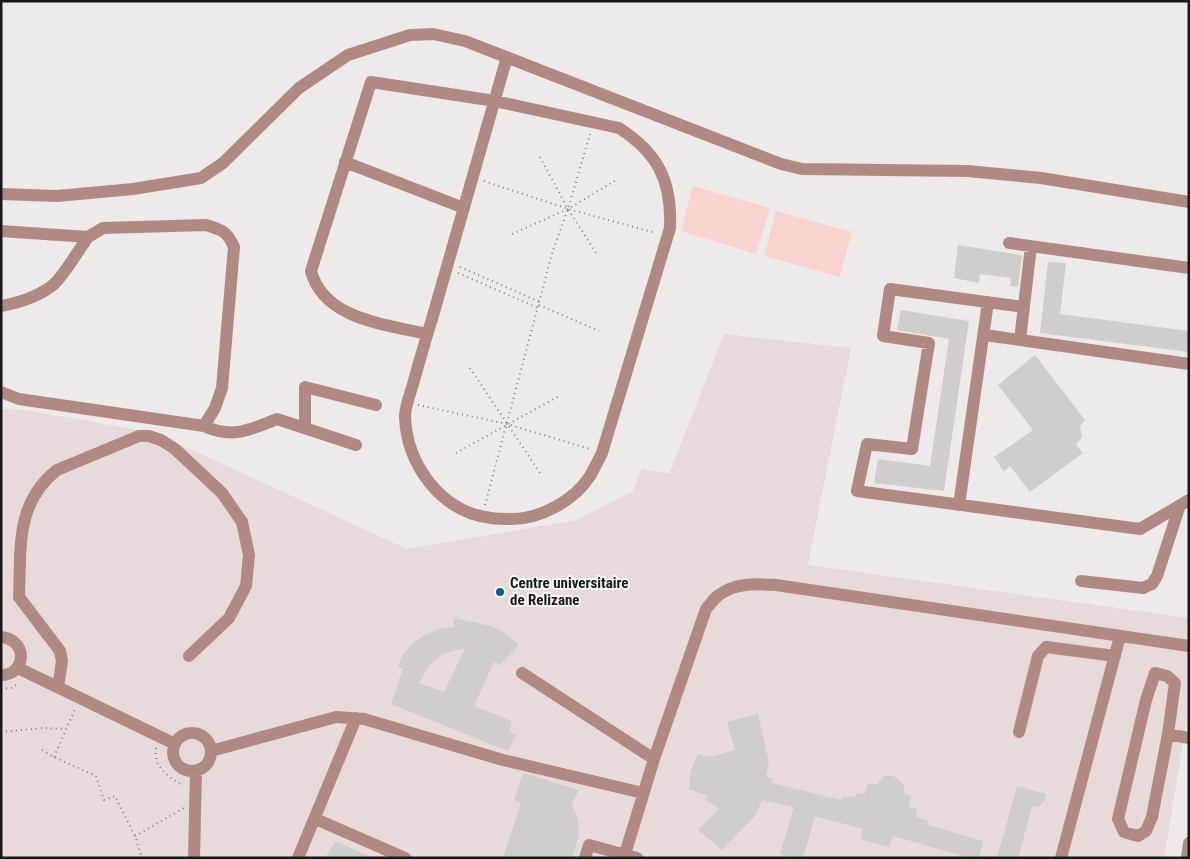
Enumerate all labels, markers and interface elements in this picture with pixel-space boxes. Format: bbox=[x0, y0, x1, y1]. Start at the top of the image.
place label: Centre universitaire de Relizane bbox=[510, 574, 629, 609]
marker: Centre universitaire de Relizane bbox=[494, 586, 506, 598]

